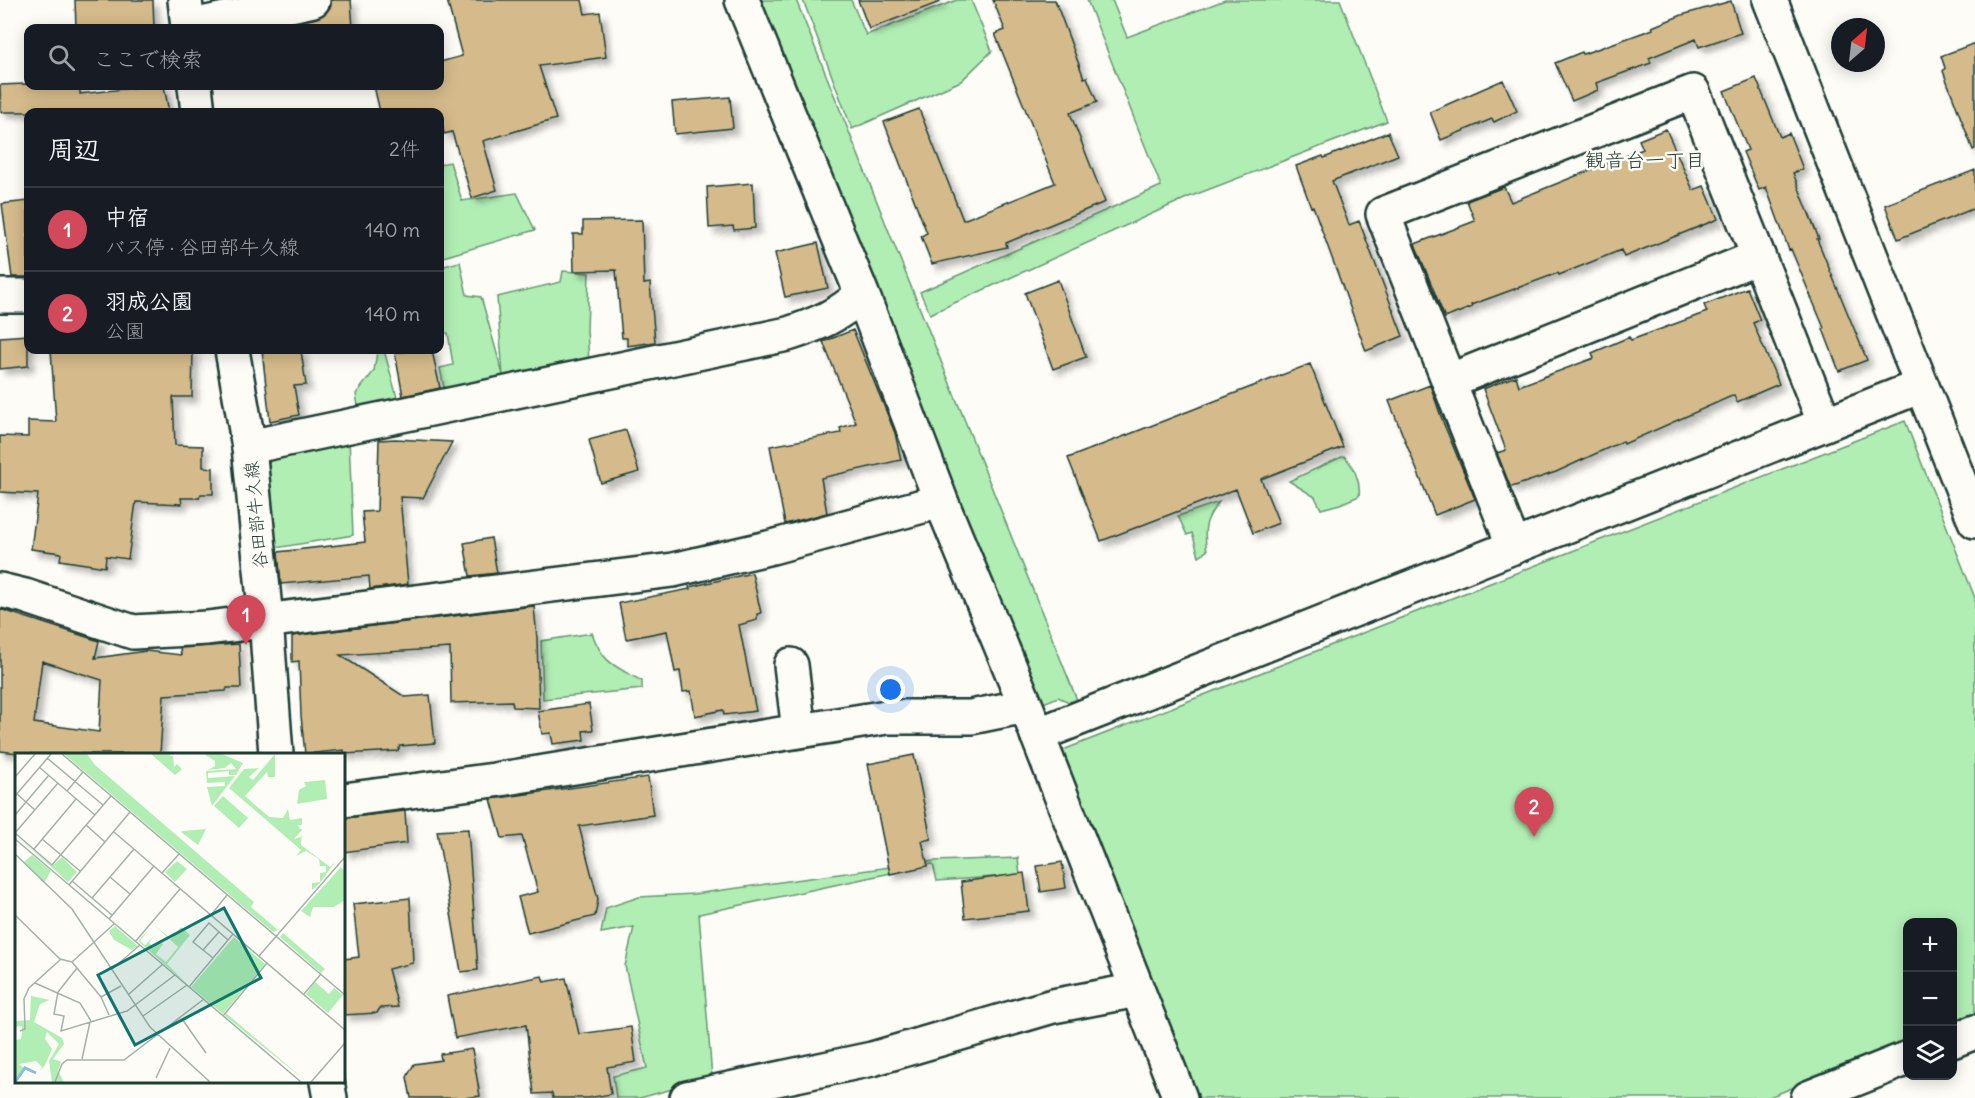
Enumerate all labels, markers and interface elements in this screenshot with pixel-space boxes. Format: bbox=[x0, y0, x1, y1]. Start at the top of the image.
north arrow bbox=[1831, 18, 1885, 72]
search box bbox=[24, 24, 444, 90]
icon: search bbox=[45, 41, 78, 74]
text: ここで検索 bbox=[93, 45, 203, 73]
text: 周辺 bbox=[48, 133, 100, 166]
text: 2件 bbox=[389, 136, 420, 161]
district label: 観音台一丁目 bbox=[1585, 147, 1705, 172]
text: 中宿 bbox=[105, 203, 149, 231]
text: 1 bbox=[64, 217, 71, 242]
text: 140 m bbox=[365, 217, 420, 242]
text: バス停 · 谷田部牛久線 bbox=[105, 234, 299, 259]
text: 羽成公園 bbox=[105, 287, 193, 315]
text: 2 bbox=[62, 301, 73, 326]
text: 140 m bbox=[365, 301, 420, 326]
text: 公園 bbox=[105, 318, 145, 343]
street label: 谷田部牛久線 bbox=[239, 460, 272, 570]
pin: 1 bbox=[226, 596, 266, 645]
your location bbox=[876, 675, 905, 704]
inset map bbox=[15, 753, 345, 1083]
pin: 2 bbox=[1514, 788, 1553, 837]
map controls bbox=[1903, 918, 1957, 1080]
button: + bbox=[1903, 918, 1957, 972]
button: − bbox=[1903, 972, 1957, 1026]
button: layers bbox=[1903, 1026, 1957, 1080]

